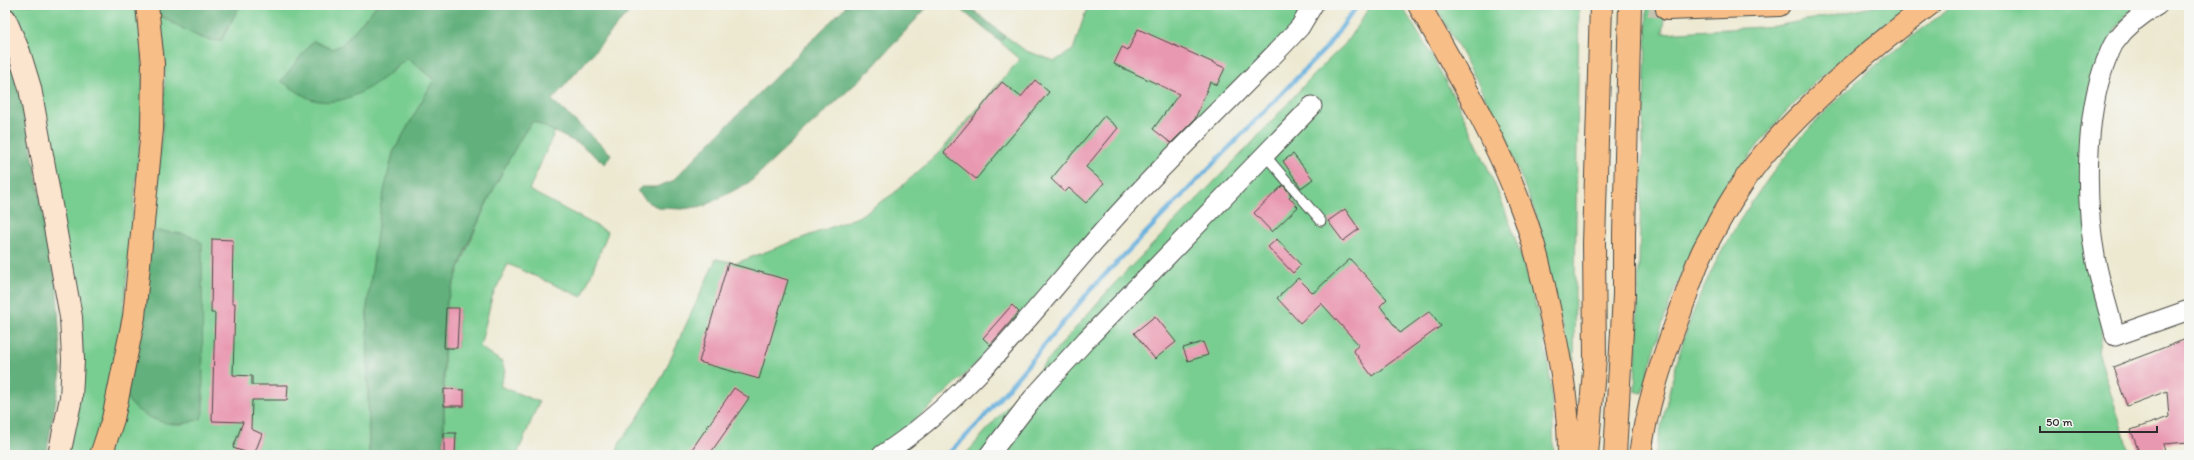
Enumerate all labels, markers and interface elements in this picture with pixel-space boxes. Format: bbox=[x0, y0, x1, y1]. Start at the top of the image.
scale bar bbox=[2040, 408, 2157, 434]
text: 50 m bbox=[2046, 415, 2072, 429]

